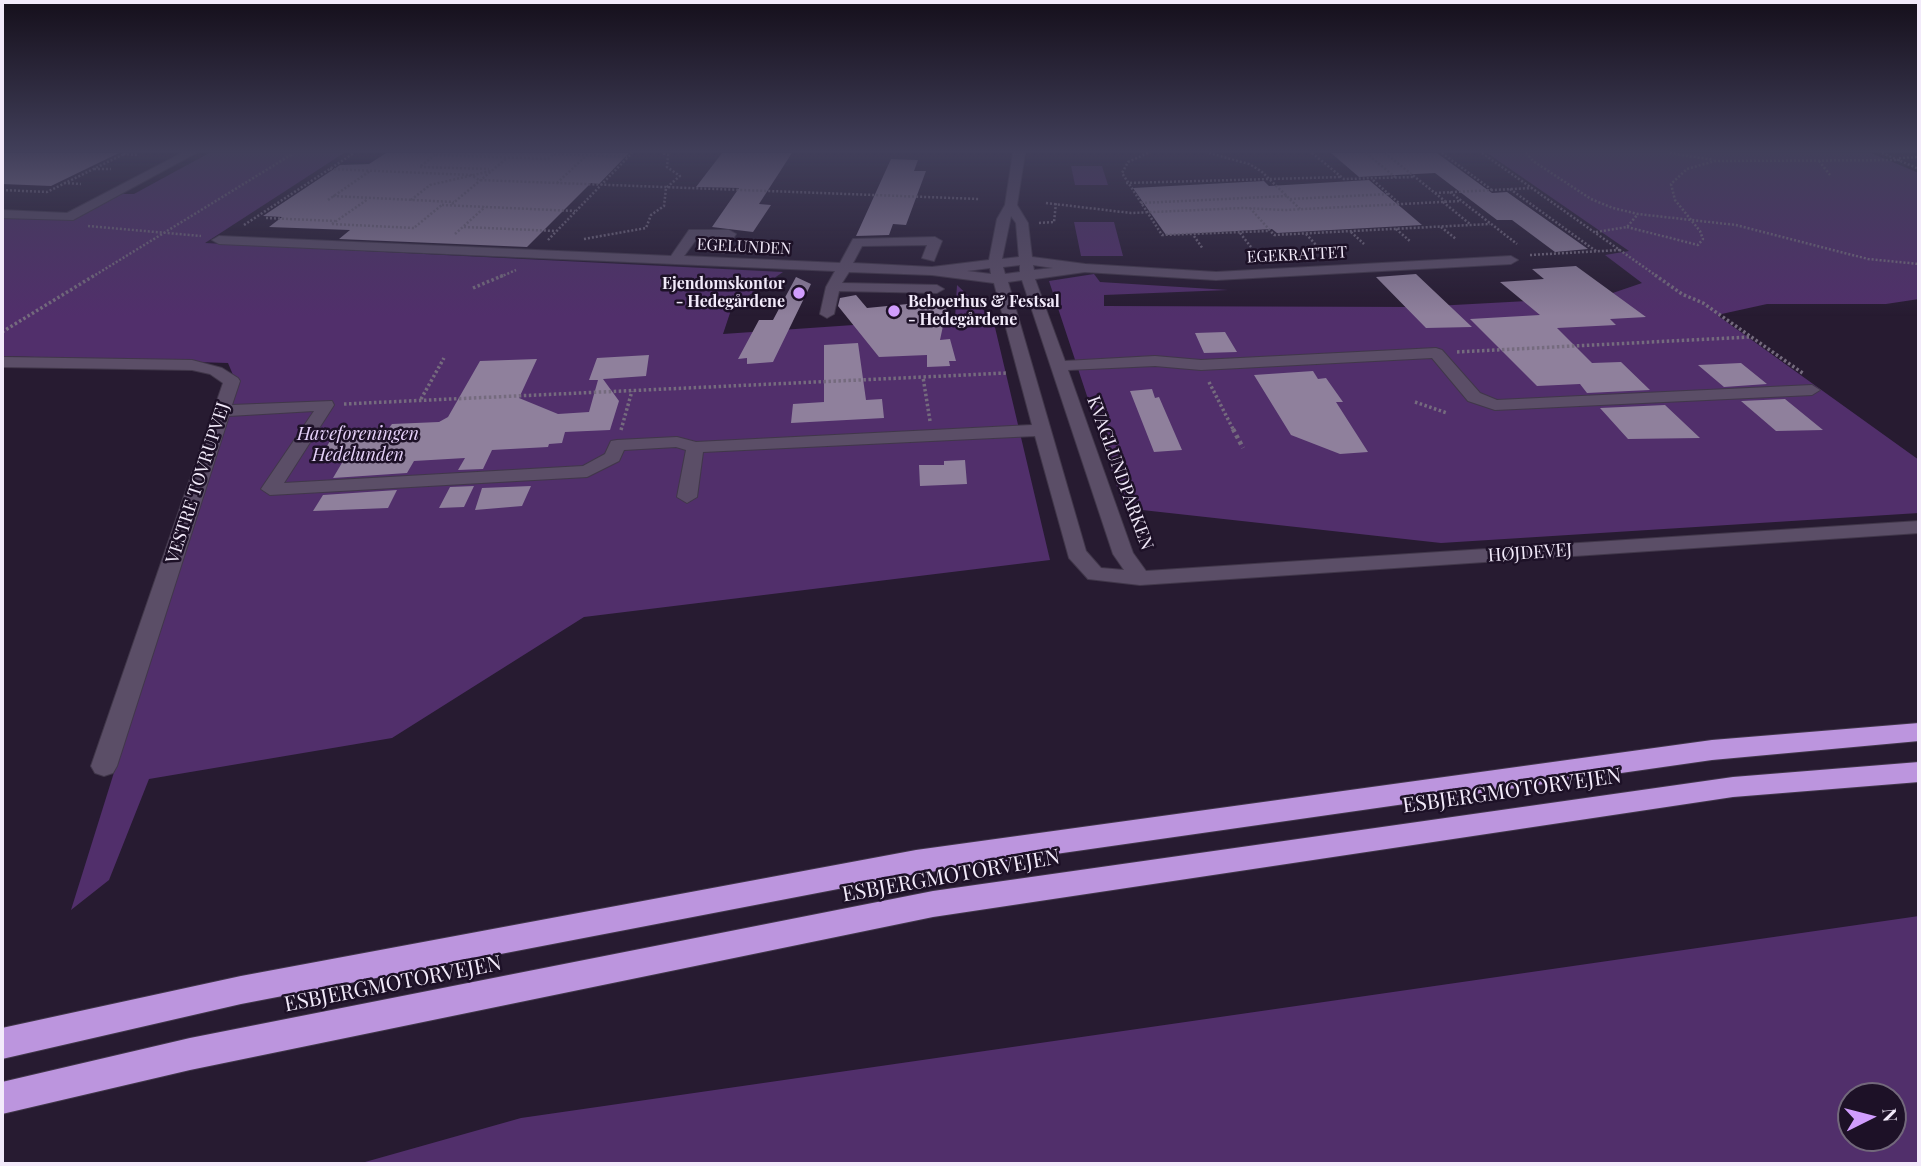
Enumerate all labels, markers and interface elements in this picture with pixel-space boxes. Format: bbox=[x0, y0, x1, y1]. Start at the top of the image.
street label: EGELUNDEN bbox=[696, 235, 792, 259]
street label: EGEKRATTET bbox=[1246, 243, 1348, 267]
place label: Ejendomskontor - Hedegårdene bbox=[662, 274, 785, 312]
marker: Ejendomskontor - Hedegårdene bbox=[791, 285, 807, 301]
place label: Beboerhus & Festsal - Hedegårdene bbox=[908, 292, 1060, 330]
marker: Beboerhus & Festsal - Hedegårdene bbox=[886, 303, 902, 319]
street label: KVAGLUNDPARKEN bbox=[1082, 393, 1158, 553]
street label: VESTRE TOVRUPVEJ bbox=[162, 400, 234, 566]
park label: Haveforeningen Hedelunden bbox=[297, 423, 419, 466]
street label: HØJDEVEJ bbox=[1487, 539, 1573, 567]
street label: ESBJERGMOTORVEJEN bbox=[1401, 763, 1623, 819]
street label: ESBJERGMOTORVEJEN bbox=[840, 844, 1062, 908]
street label: ESBJERGMOTORVEJEN bbox=[282, 951, 504, 1017]
north arrow bbox=[1837, 1082, 1907, 1152]
text: N bbox=[1877, 1107, 1905, 1123]

